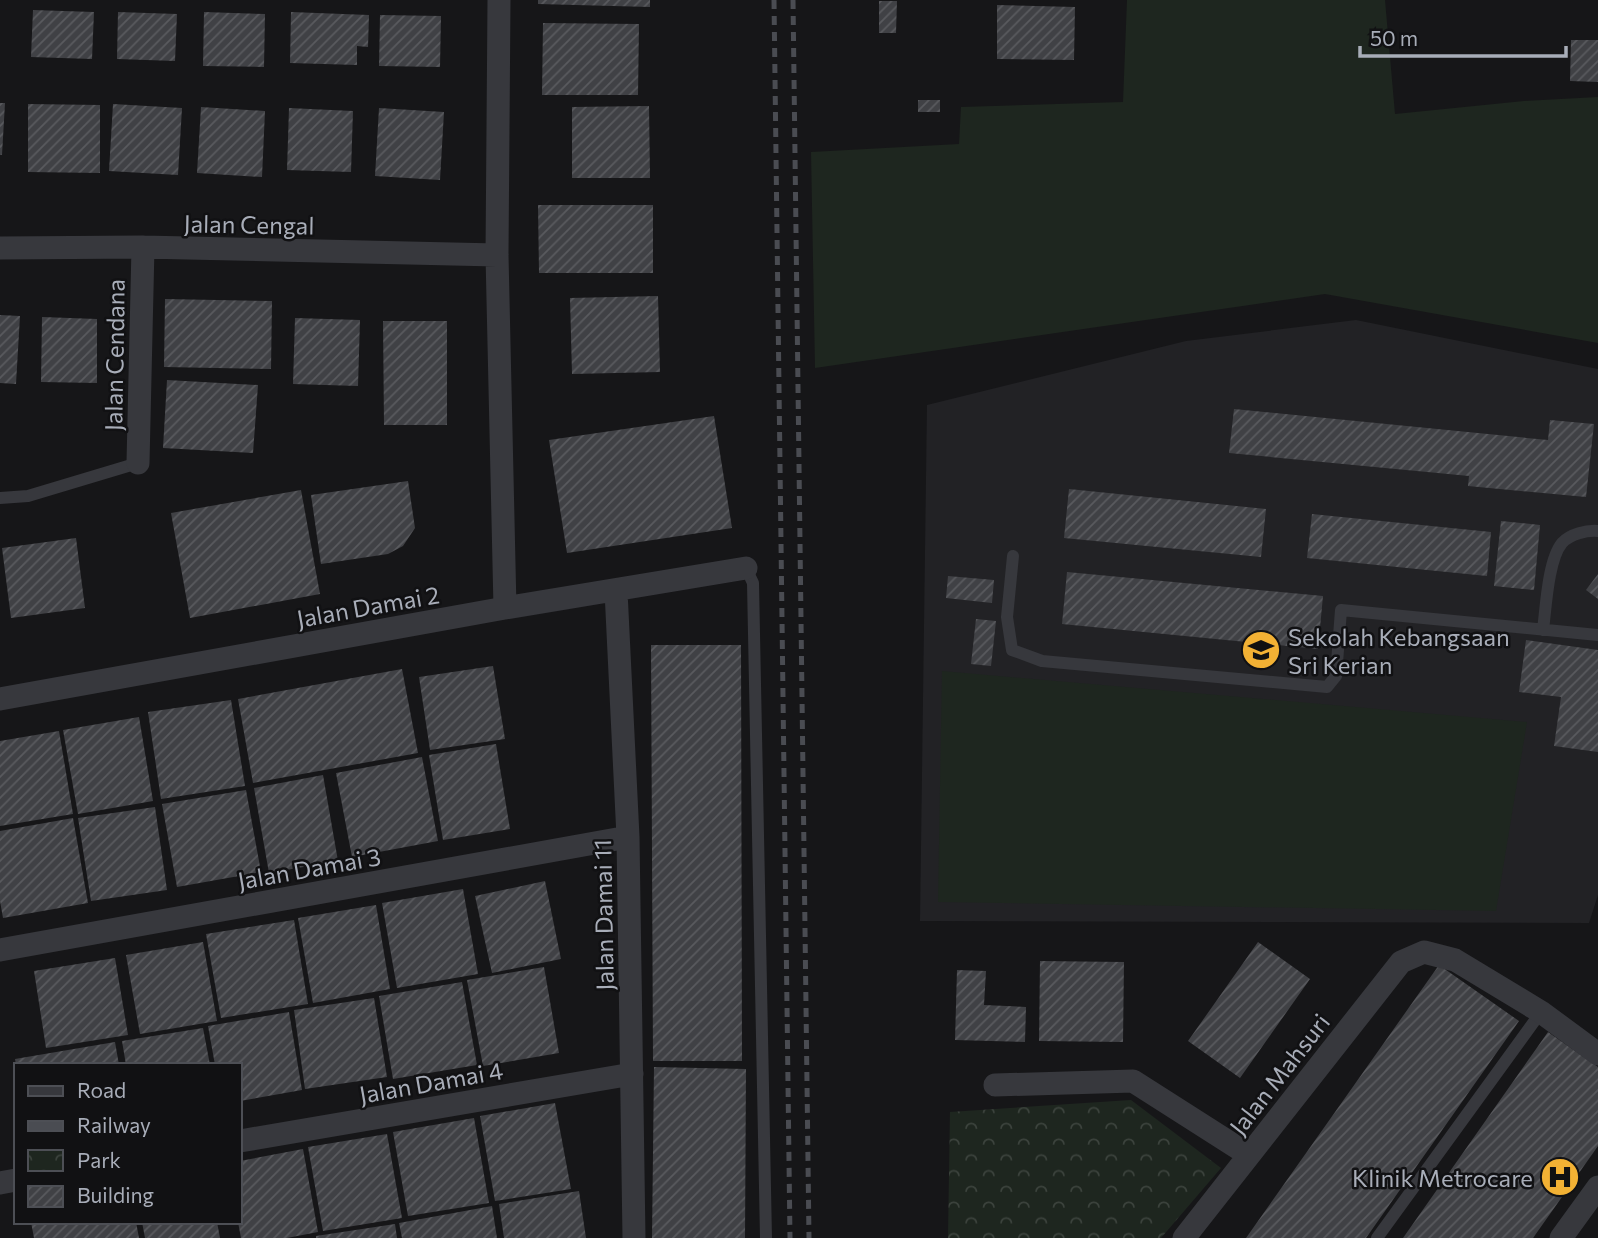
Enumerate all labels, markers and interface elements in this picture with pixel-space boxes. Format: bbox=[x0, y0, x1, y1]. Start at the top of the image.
scale bar bbox=[1360, 14, 1566, 58]
text: 50 m bbox=[1370, 25, 1418, 50]
street label: Jalan Cengal bbox=[183, 208, 315, 240]
street label: Jalan Cendana bbox=[98, 279, 130, 431]
street label: Jalan Damai 2 bbox=[294, 579, 442, 633]
place label: Sekolah Kebangsaan Sri Kerian bbox=[1288, 622, 1510, 679]
school or university icon: Sekolah Kebangsaan Sri Kerian bbox=[1240, 629, 1282, 671]
street label: Jalan Damai 11 bbox=[587, 839, 619, 991]
street label: Jalan Damai 3 bbox=[235, 841, 383, 895]
street label: Jalan Mahsuri bbox=[1223, 1008, 1335, 1140]
street label: Jalan Damai 4 bbox=[357, 1055, 505, 1109]
legend bbox=[14, 1063, 242, 1224]
text: Road bbox=[77, 1077, 126, 1102]
text: Railway bbox=[77, 1112, 151, 1137]
text: Park bbox=[77, 1147, 121, 1172]
hospital icon: Klinik Metrocare bbox=[1539, 1156, 1581, 1198]
place label: Klinik Metrocare bbox=[1352, 1163, 1533, 1192]
text: Building bbox=[77, 1182, 154, 1207]

